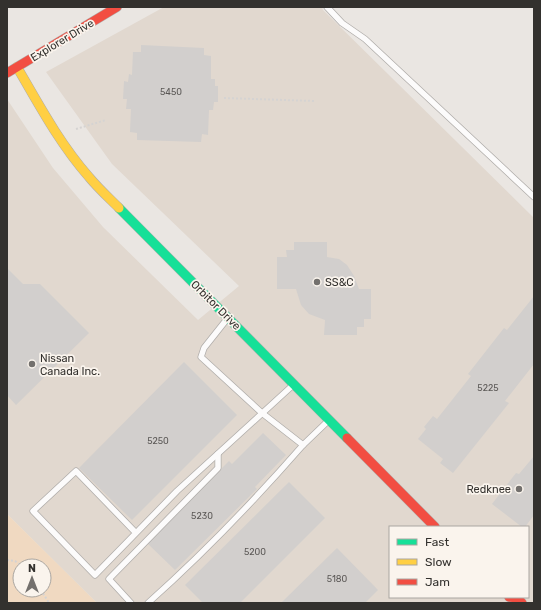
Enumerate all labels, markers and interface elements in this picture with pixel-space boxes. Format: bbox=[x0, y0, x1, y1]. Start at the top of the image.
street label: Explorer Drive bbox=[28, 16, 96, 64]
house number: 5450 bbox=[160, 87, 182, 97]
place label: SS&C bbox=[325, 276, 354, 289]
marker: SS&C bbox=[312, 277, 322, 287]
street label: Orbitor Drive bbox=[188, 278, 243, 333]
place label: Nissan Canada Inc. bbox=[40, 352, 100, 378]
marker: Nissan Canada Inc. bbox=[27, 359, 37, 369]
house number: 5225 bbox=[477, 383, 499, 393]
house number: 5250 bbox=[147, 436, 169, 446]
place label: Redknee bbox=[466, 483, 511, 496]
marker: Redknee bbox=[514, 484, 524, 494]
house number: 5230 bbox=[191, 511, 213, 521]
legend bbox=[389, 526, 529, 598]
text: Fast bbox=[425, 535, 449, 549]
house number: 5200 bbox=[244, 547, 266, 557]
text: Slow bbox=[425, 555, 452, 569]
north arrow bbox=[12, 558, 52, 598]
text: N bbox=[28, 562, 36, 575]
house number: 5180 bbox=[327, 574, 348, 584]
text: Jam bbox=[425, 575, 450, 589]

